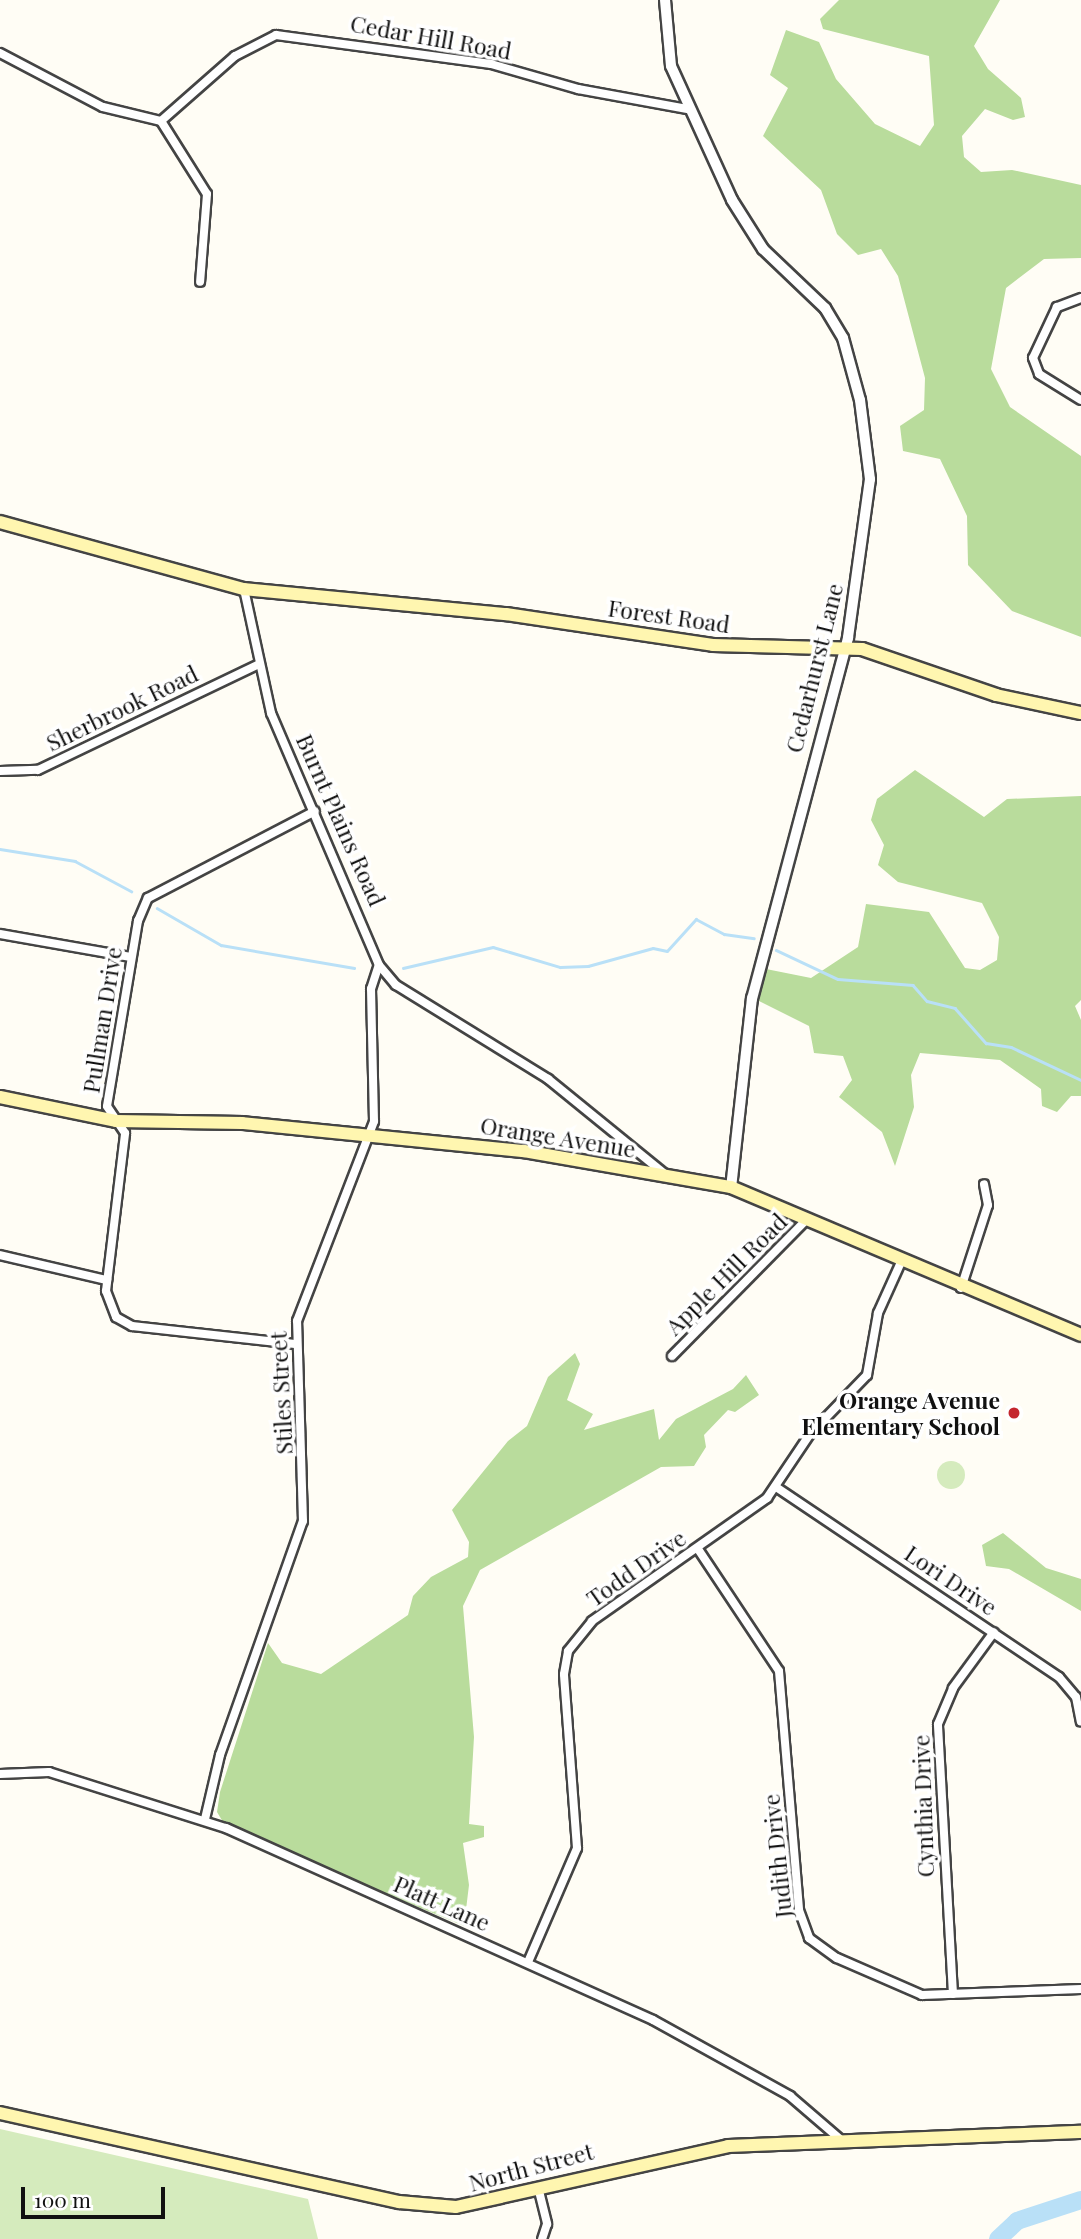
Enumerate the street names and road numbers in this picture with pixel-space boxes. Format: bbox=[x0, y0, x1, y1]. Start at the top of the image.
street label: Cedar Hill Road bbox=[348, 9, 514, 65]
street label: Cedarhurst Lane bbox=[780, 580, 848, 756]
street label: Forest Road bbox=[606, 594, 732, 638]
street label: Sherbrook Road bbox=[41, 659, 203, 757]
street label: Burnt Plains Road bbox=[291, 730, 391, 910]
street label: Pullman Drive bbox=[77, 945, 127, 1095]
street label: Orange Avenue bbox=[478, 1111, 638, 1163]
street label: Apple Hill Road bbox=[660, 1208, 792, 1340]
street label: Stiles Street bbox=[264, 1331, 298, 1455]
street label: Todd Drive bbox=[581, 1524, 691, 1612]
street label: Lori Drive bbox=[900, 1539, 1002, 1621]
street label: Cynthia Drive bbox=[907, 1734, 939, 1878]
street label: Judith Drive bbox=[757, 1793, 797, 1919]
street label: Platt Lane bbox=[389, 1870, 495, 1936]
street label: North Street bbox=[466, 2137, 596, 2197]

